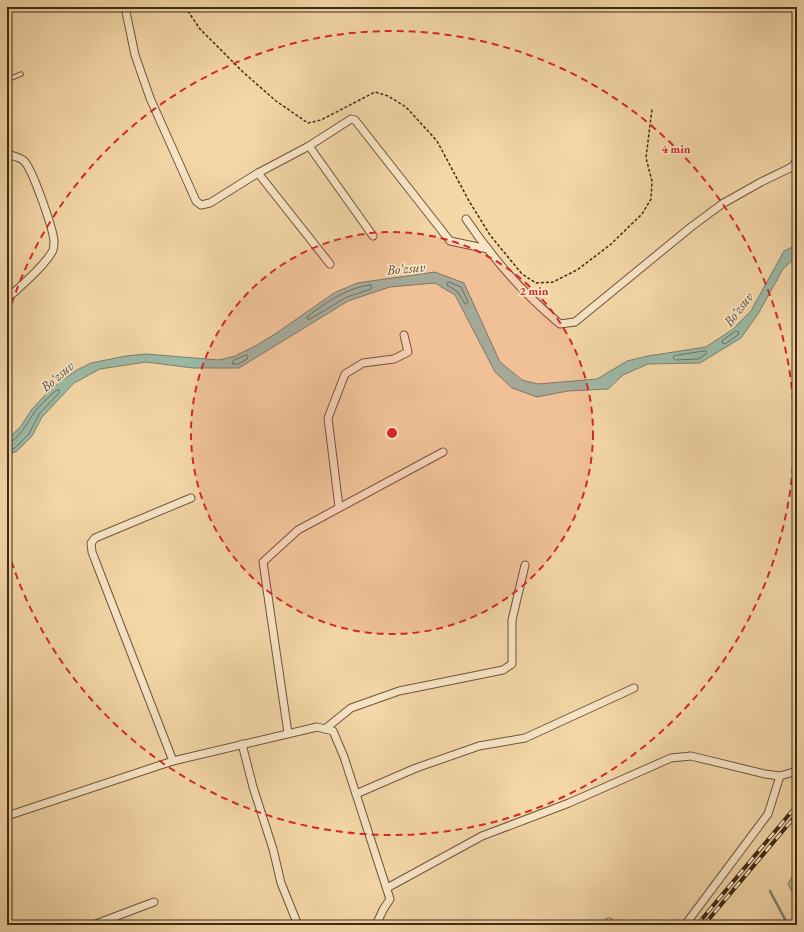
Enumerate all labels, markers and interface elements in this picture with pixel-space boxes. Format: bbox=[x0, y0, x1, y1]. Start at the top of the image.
text: 4 min bbox=[661, 141, 691, 157]
water label: Boʻzsuv bbox=[385, 257, 426, 279]
text: 2 min bbox=[519, 283, 549, 299]
water label: Boʻzsuv bbox=[719, 288, 757, 331]
water label: Boʻzsuv bbox=[36, 356, 78, 396]
centre of rings bbox=[385, 426, 399, 440]

